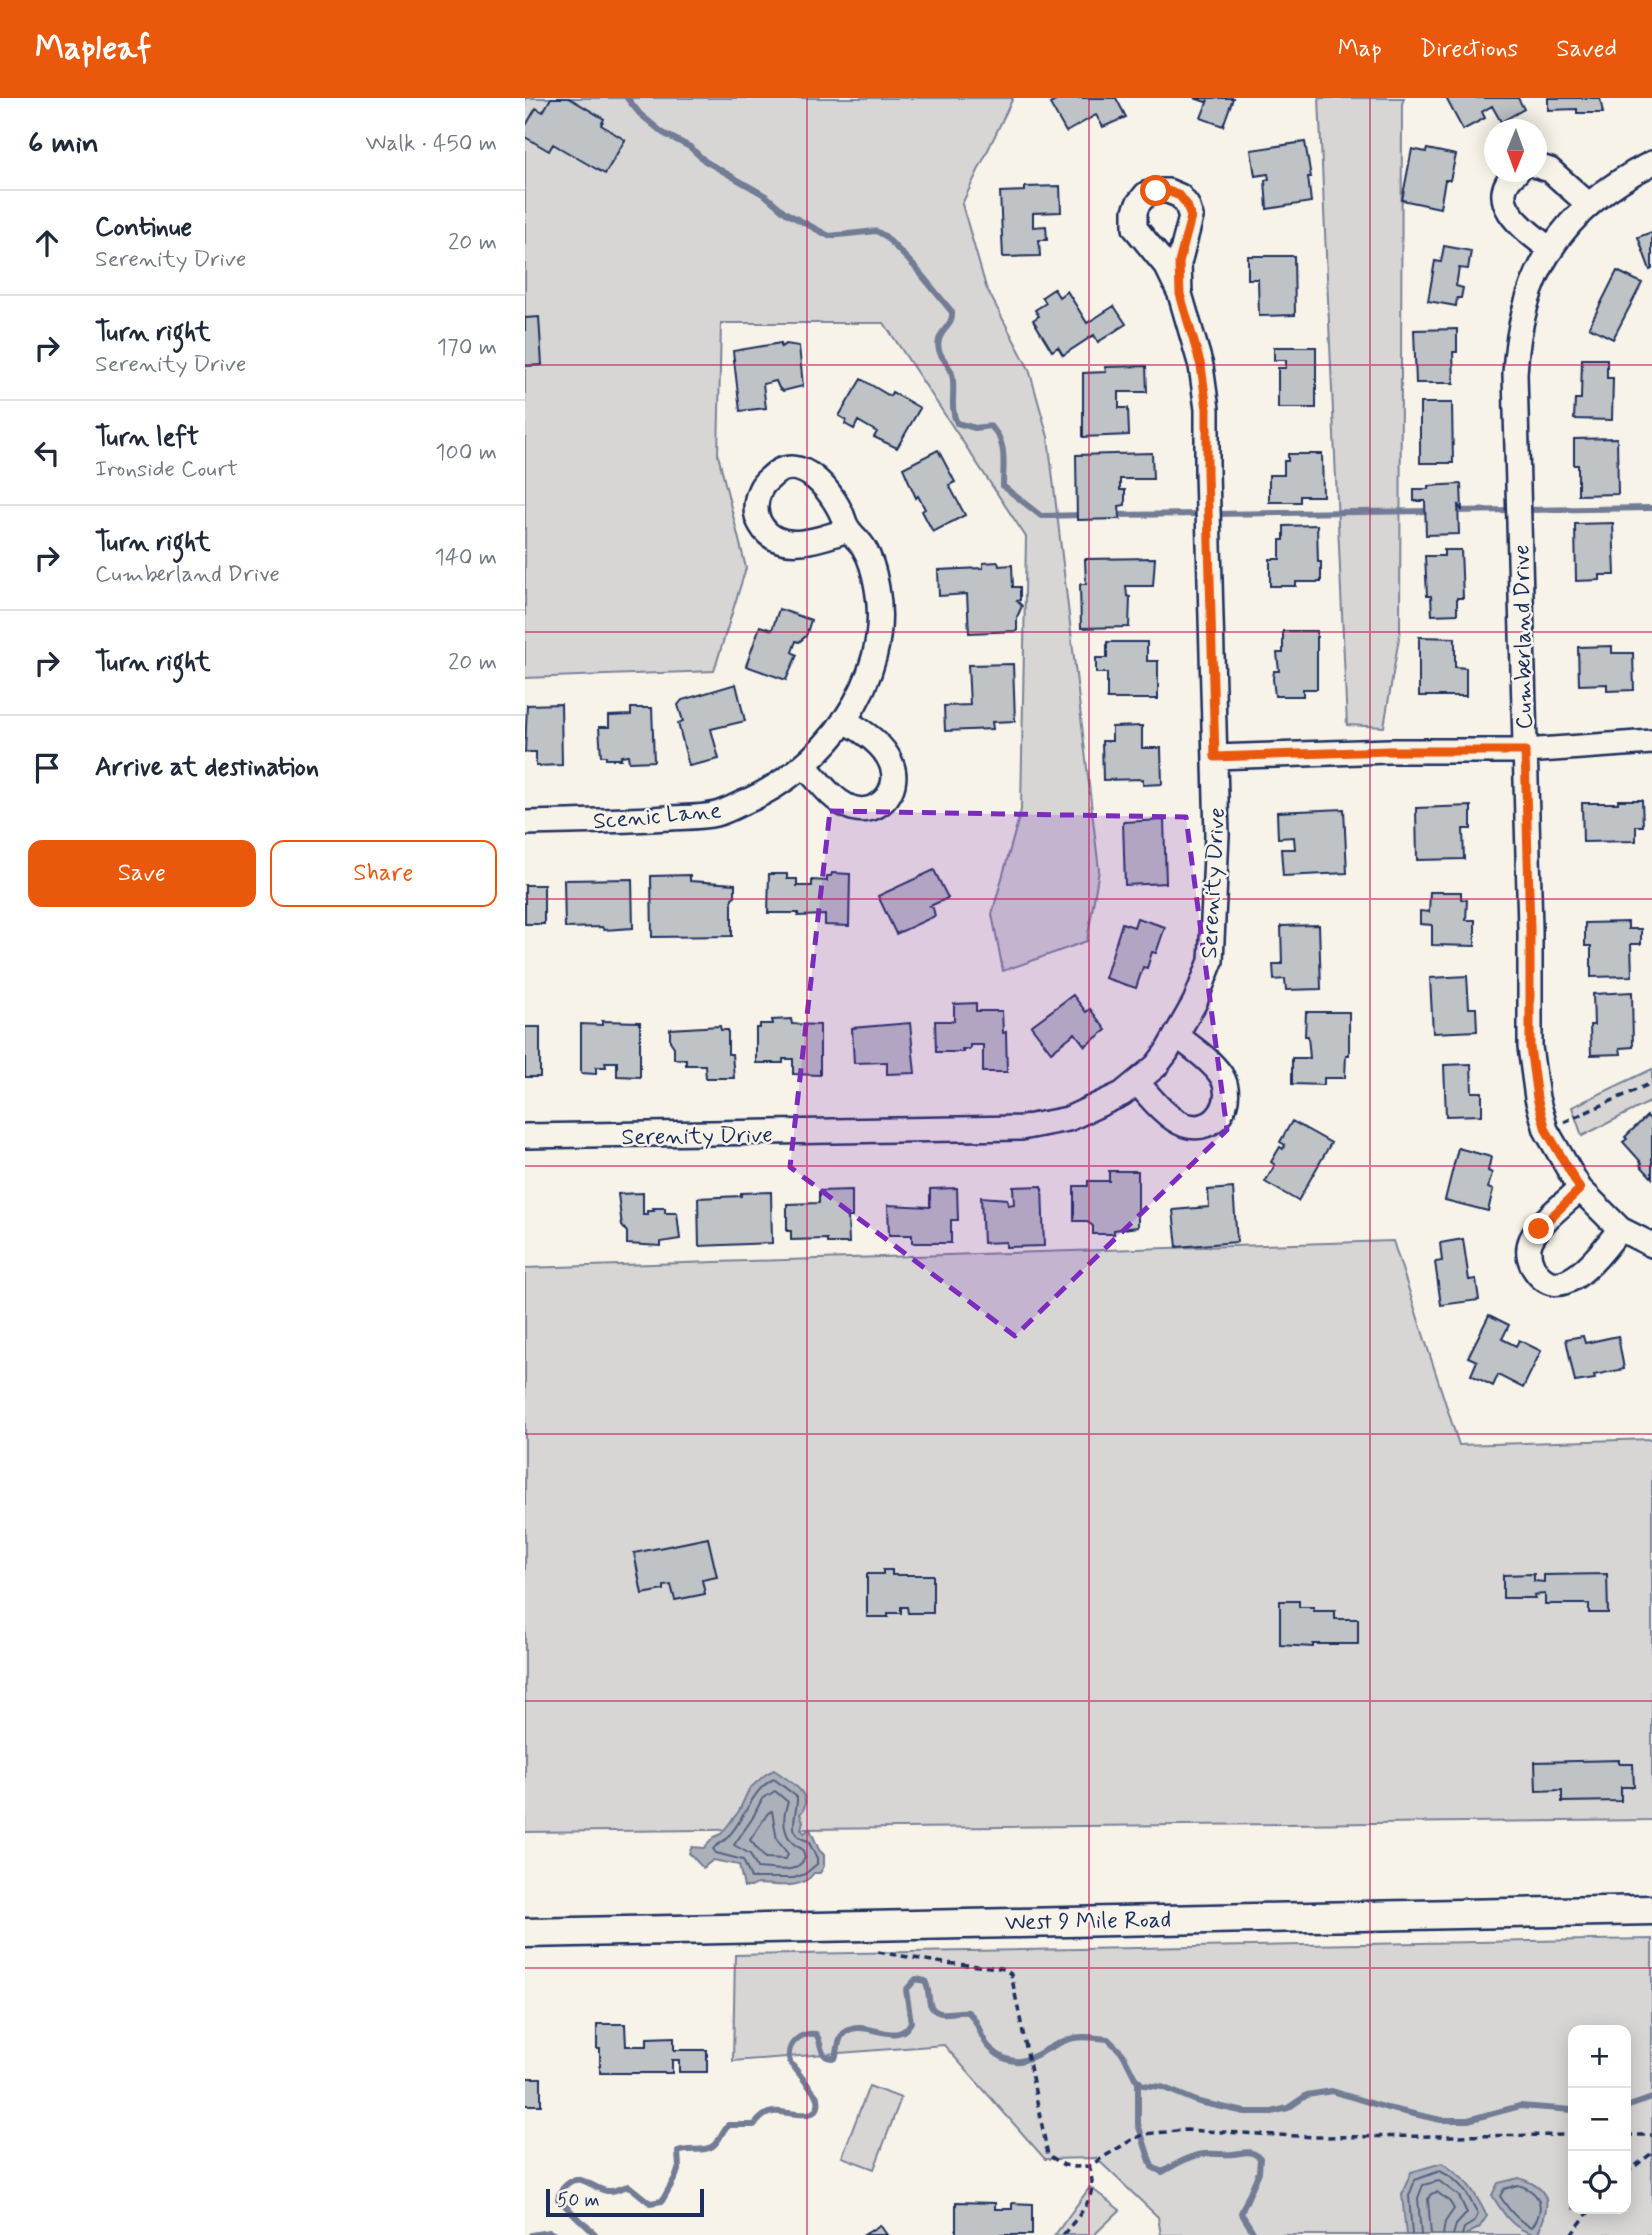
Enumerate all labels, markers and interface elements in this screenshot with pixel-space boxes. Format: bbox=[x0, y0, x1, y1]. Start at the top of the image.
text: Mapleaf bbox=[35, 27, 151, 71]
text: Map bbox=[1338, 34, 1382, 65]
text: Directions bbox=[1420, 34, 1518, 65]
text: Saved bbox=[1556, 34, 1617, 65]
north arrow bbox=[1484, 119, 1547, 182]
text: 6 min bbox=[28, 124, 99, 163]
text: Walk · 450 m bbox=[366, 129, 497, 159]
route start bbox=[1140, 175, 1171, 206]
text: Continue bbox=[95, 211, 192, 245]
icon: ahead bbox=[28, 224, 66, 262]
text: 20 m bbox=[448, 228, 497, 258]
text: Serenity Drive bbox=[95, 245, 246, 275]
text: Turn right bbox=[95, 316, 211, 350]
icon: right bbox=[28, 329, 66, 367]
text: 170 m bbox=[437, 333, 497, 363]
text: Serenity Drive bbox=[95, 350, 246, 380]
text: Turn left bbox=[95, 421, 199, 455]
icon: left bbox=[28, 434, 66, 472]
text: 100 m bbox=[435, 438, 497, 468]
text: Ironside Court bbox=[95, 455, 238, 485]
text: Turn right bbox=[95, 526, 211, 560]
icon: right bbox=[28, 539, 66, 577]
text: 140 m bbox=[434, 543, 497, 573]
street label: Cumberland Drive bbox=[1507, 544, 1541, 730]
text: Cumberland Drive bbox=[95, 560, 280, 590]
icon: right bbox=[28, 644, 66, 682]
text: Turn right bbox=[95, 646, 211, 680]
text: 20 m bbox=[448, 648, 497, 678]
icon: arrive bbox=[28, 749, 66, 787]
text: Arrive at destination bbox=[95, 751, 319, 785]
street label: Scenic Lane bbox=[592, 796, 723, 838]
street label: Serenity Drive bbox=[1195, 807, 1233, 959]
button: Save bbox=[28, 840, 256, 907]
button: Share bbox=[270, 840, 497, 907]
street label: Serenity Drive bbox=[621, 1121, 773, 1153]
route end bbox=[1523, 1213, 1554, 1244]
street label: West 9 Mile Road bbox=[1005, 1906, 1171, 1938]
map controls bbox=[1568, 2025, 1631, 2214]
button: + bbox=[1568, 2025, 1631, 2088]
button: − bbox=[1568, 2088, 1631, 2151]
button: locate bbox=[1568, 2151, 1631, 2214]
scale bar bbox=[546, 2186, 703, 2218]
text: 50 m bbox=[557, 2188, 600, 2213]

